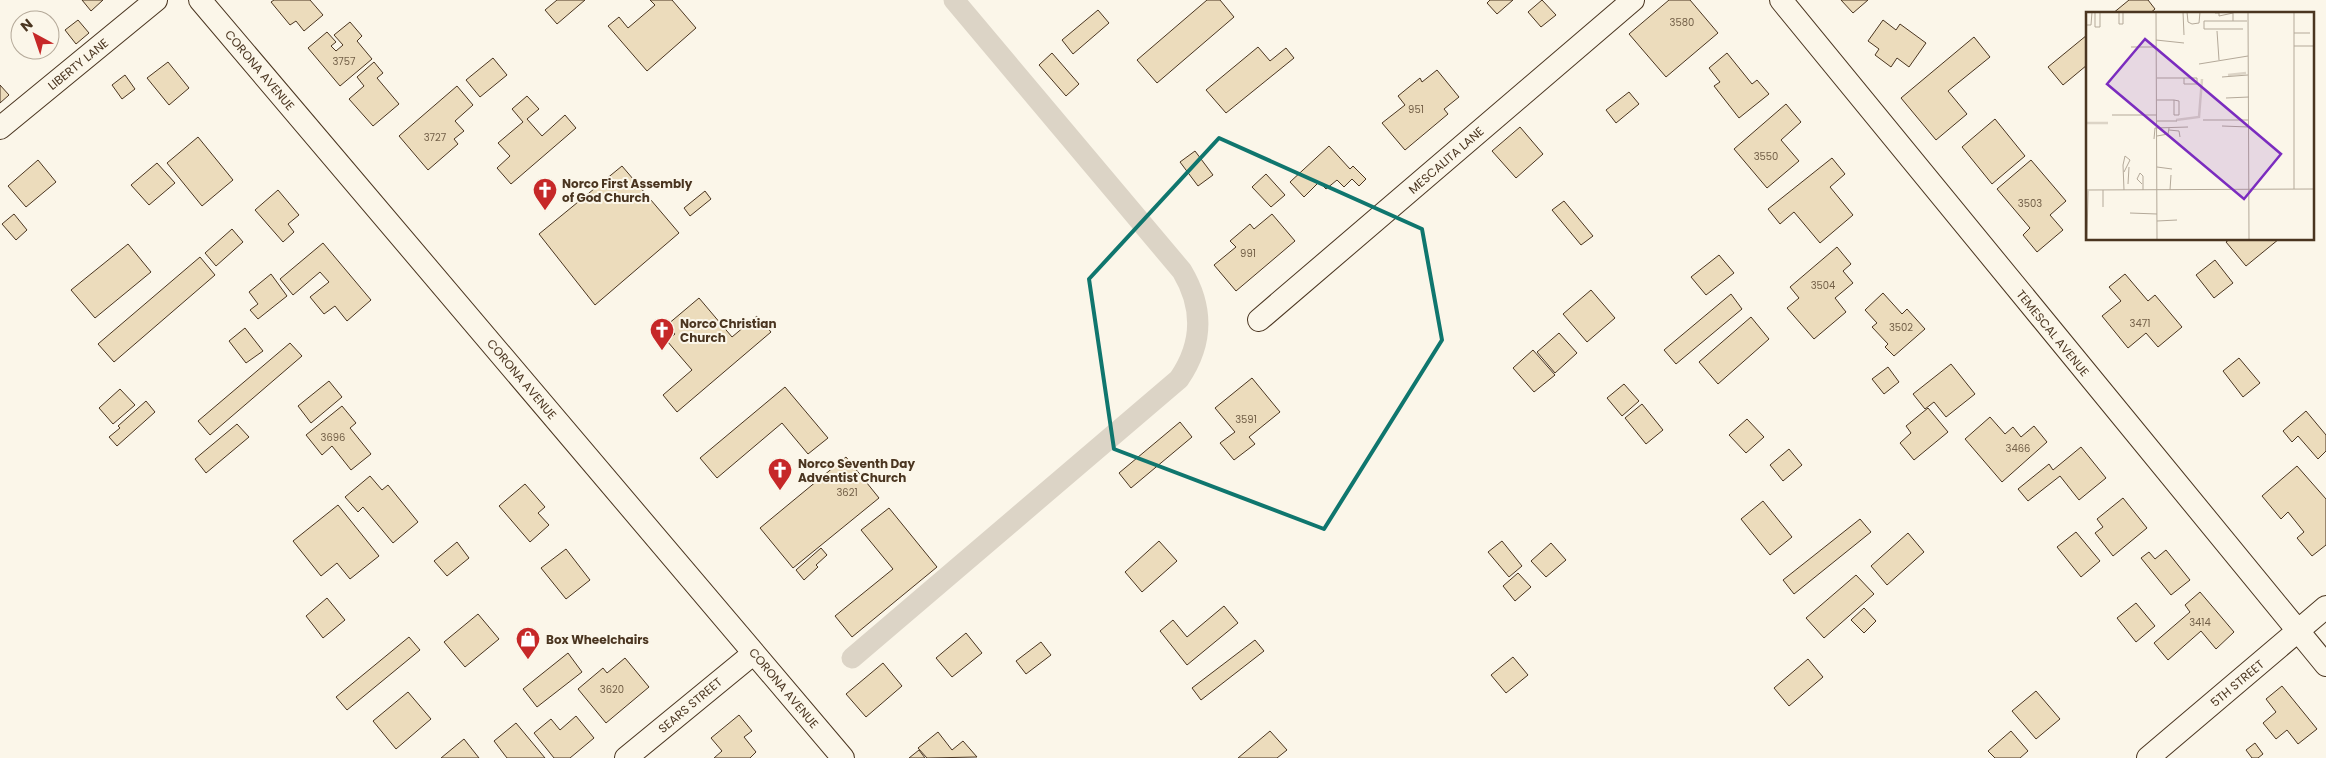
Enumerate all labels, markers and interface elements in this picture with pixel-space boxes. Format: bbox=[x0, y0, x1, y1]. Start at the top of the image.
north arrow bbox=[10, 10, 60, 60]
inset map bbox=[2086, 12, 2314, 240]
text: N bbox=[16, 14, 37, 36]
house number: 3580 bbox=[1670, 15, 1694, 30]
street label: CORONA AVENUE bbox=[221, 26, 299, 114]
street label: LIBERTY LANE bbox=[44, 34, 112, 94]
house number: 3757 bbox=[332, 54, 356, 69]
house number: 951 bbox=[1408, 102, 1424, 117]
street label: MESCALITA LANE bbox=[1405, 123, 1487, 197]
house number: 3727 bbox=[424, 130, 447, 145]
house number: 3550 bbox=[1754, 149, 1778, 164]
place label: Norco First Assembly of God Church bbox=[562, 175, 693, 206]
church icon: Norco First Assembly of God Church bbox=[532, 177, 558, 211]
house number: 3503 bbox=[2018, 196, 2042, 211]
house number: 991 bbox=[1240, 246, 1256, 261]
house number: 3504 bbox=[1811, 278, 1835, 293]
street label: TEMESCAL AVENUE bbox=[2013, 286, 2093, 380]
place label: Norco Christian Church bbox=[680, 315, 777, 346]
house number: 3471 bbox=[2130, 316, 2150, 331]
church icon: Norco Christian Church bbox=[649, 317, 675, 351]
house number: 3502 bbox=[1889, 320, 1913, 335]
street label: CORONA AVENUE bbox=[483, 335, 561, 423]
house number: 3591 bbox=[1235, 412, 1257, 427]
house number: 3696 bbox=[321, 430, 345, 445]
house number: 3466 bbox=[2006, 441, 2030, 456]
place label: Norco Seventh Day Adventist Church bbox=[798, 455, 915, 486]
church icon: Norco Seventh Day Adventist Church bbox=[767, 457, 793, 491]
house number: 3621 bbox=[836, 485, 858, 500]
house number: 3414 bbox=[2189, 615, 2211, 630]
shop icon: Box Wheelchairs bbox=[515, 626, 541, 660]
place label: Box Wheelchairs bbox=[546, 631, 649, 648]
street label: CORONA AVENUE bbox=[745, 644, 823, 732]
street label: 5TH STREET bbox=[2207, 655, 2268, 710]
street label: SEARS STREET bbox=[654, 673, 726, 737]
house number: 3620 bbox=[600, 682, 624, 697]

